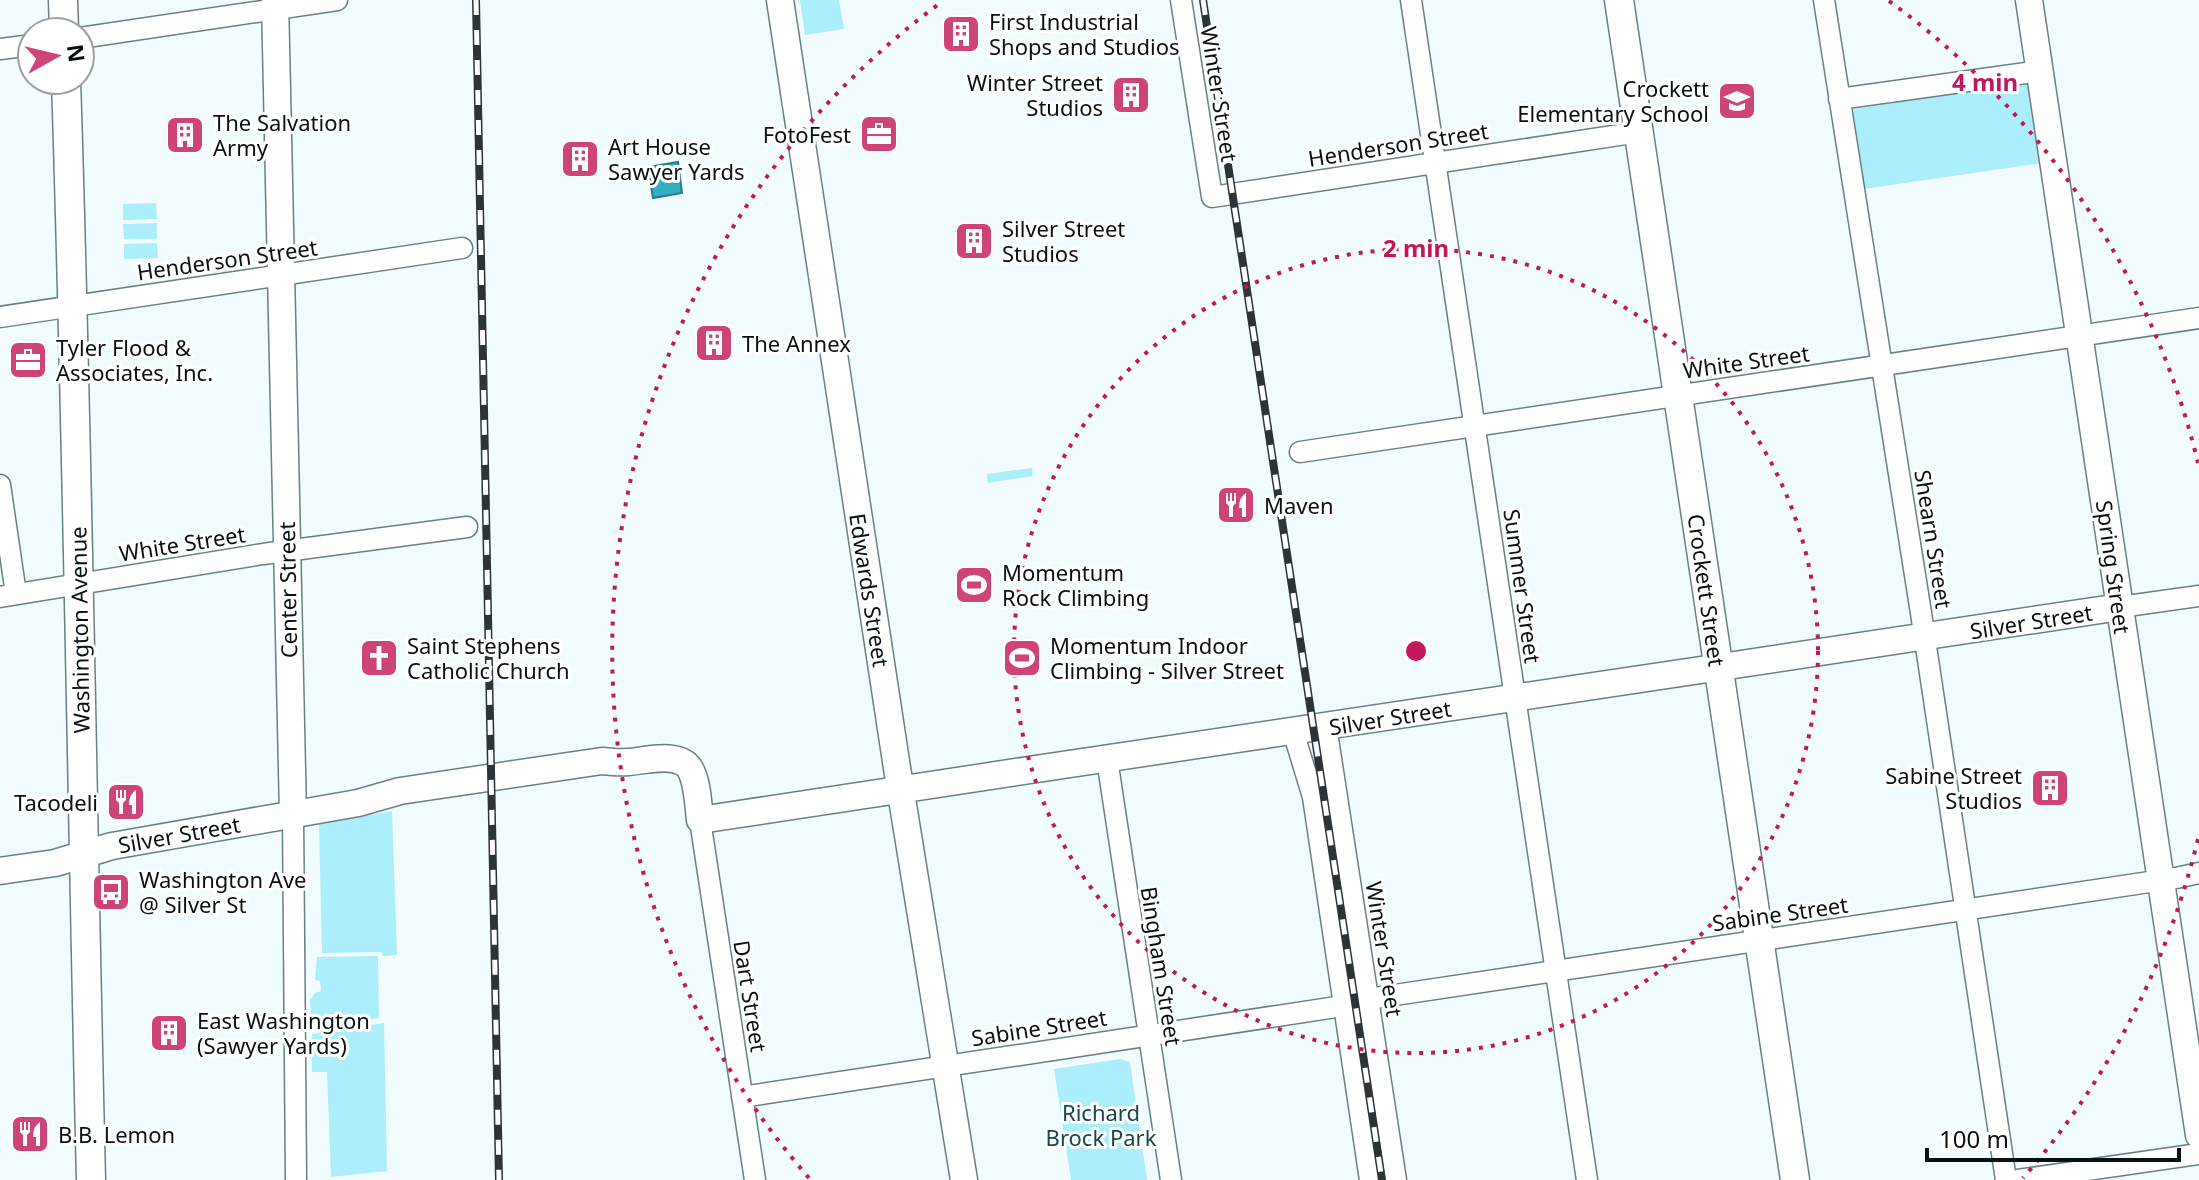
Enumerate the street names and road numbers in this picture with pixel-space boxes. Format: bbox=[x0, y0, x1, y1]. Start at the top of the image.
street label: Winter Street bbox=[1195, 24, 1245, 164]
street label: Henderson Street bbox=[1306, 115, 1490, 173]
street label: Henderson Street bbox=[135, 231, 319, 287]
street label: White Street bbox=[1681, 337, 1811, 385]
street label: Shearn Street bbox=[1908, 467, 1960, 611]
street label: Spring Street bbox=[2090, 498, 2138, 636]
street label: Summer Street bbox=[1497, 507, 1549, 665]
street label: Edwards Street bbox=[843, 511, 897, 669]
street label: Crockett Street bbox=[1681, 512, 1733, 668]
street label: White Street bbox=[117, 518, 247, 568]
street label: Center Street bbox=[271, 521, 303, 659]
street label: Washington Avenue bbox=[62, 526, 96, 734]
street label: Silver Street bbox=[1968, 597, 2094, 645]
street label: Silver Street bbox=[1327, 693, 1453, 741]
street label: Silver Street bbox=[116, 809, 242, 859]
street label: Winter Street bbox=[1360, 879, 1410, 1019]
street label: Bingham Street bbox=[1135, 884, 1189, 1048]
street label: Sabine Street bbox=[1710, 889, 1850, 937]
street label: Dart Street bbox=[727, 938, 775, 1054]
street label: Sabine Street bbox=[969, 1001, 1109, 1053]

